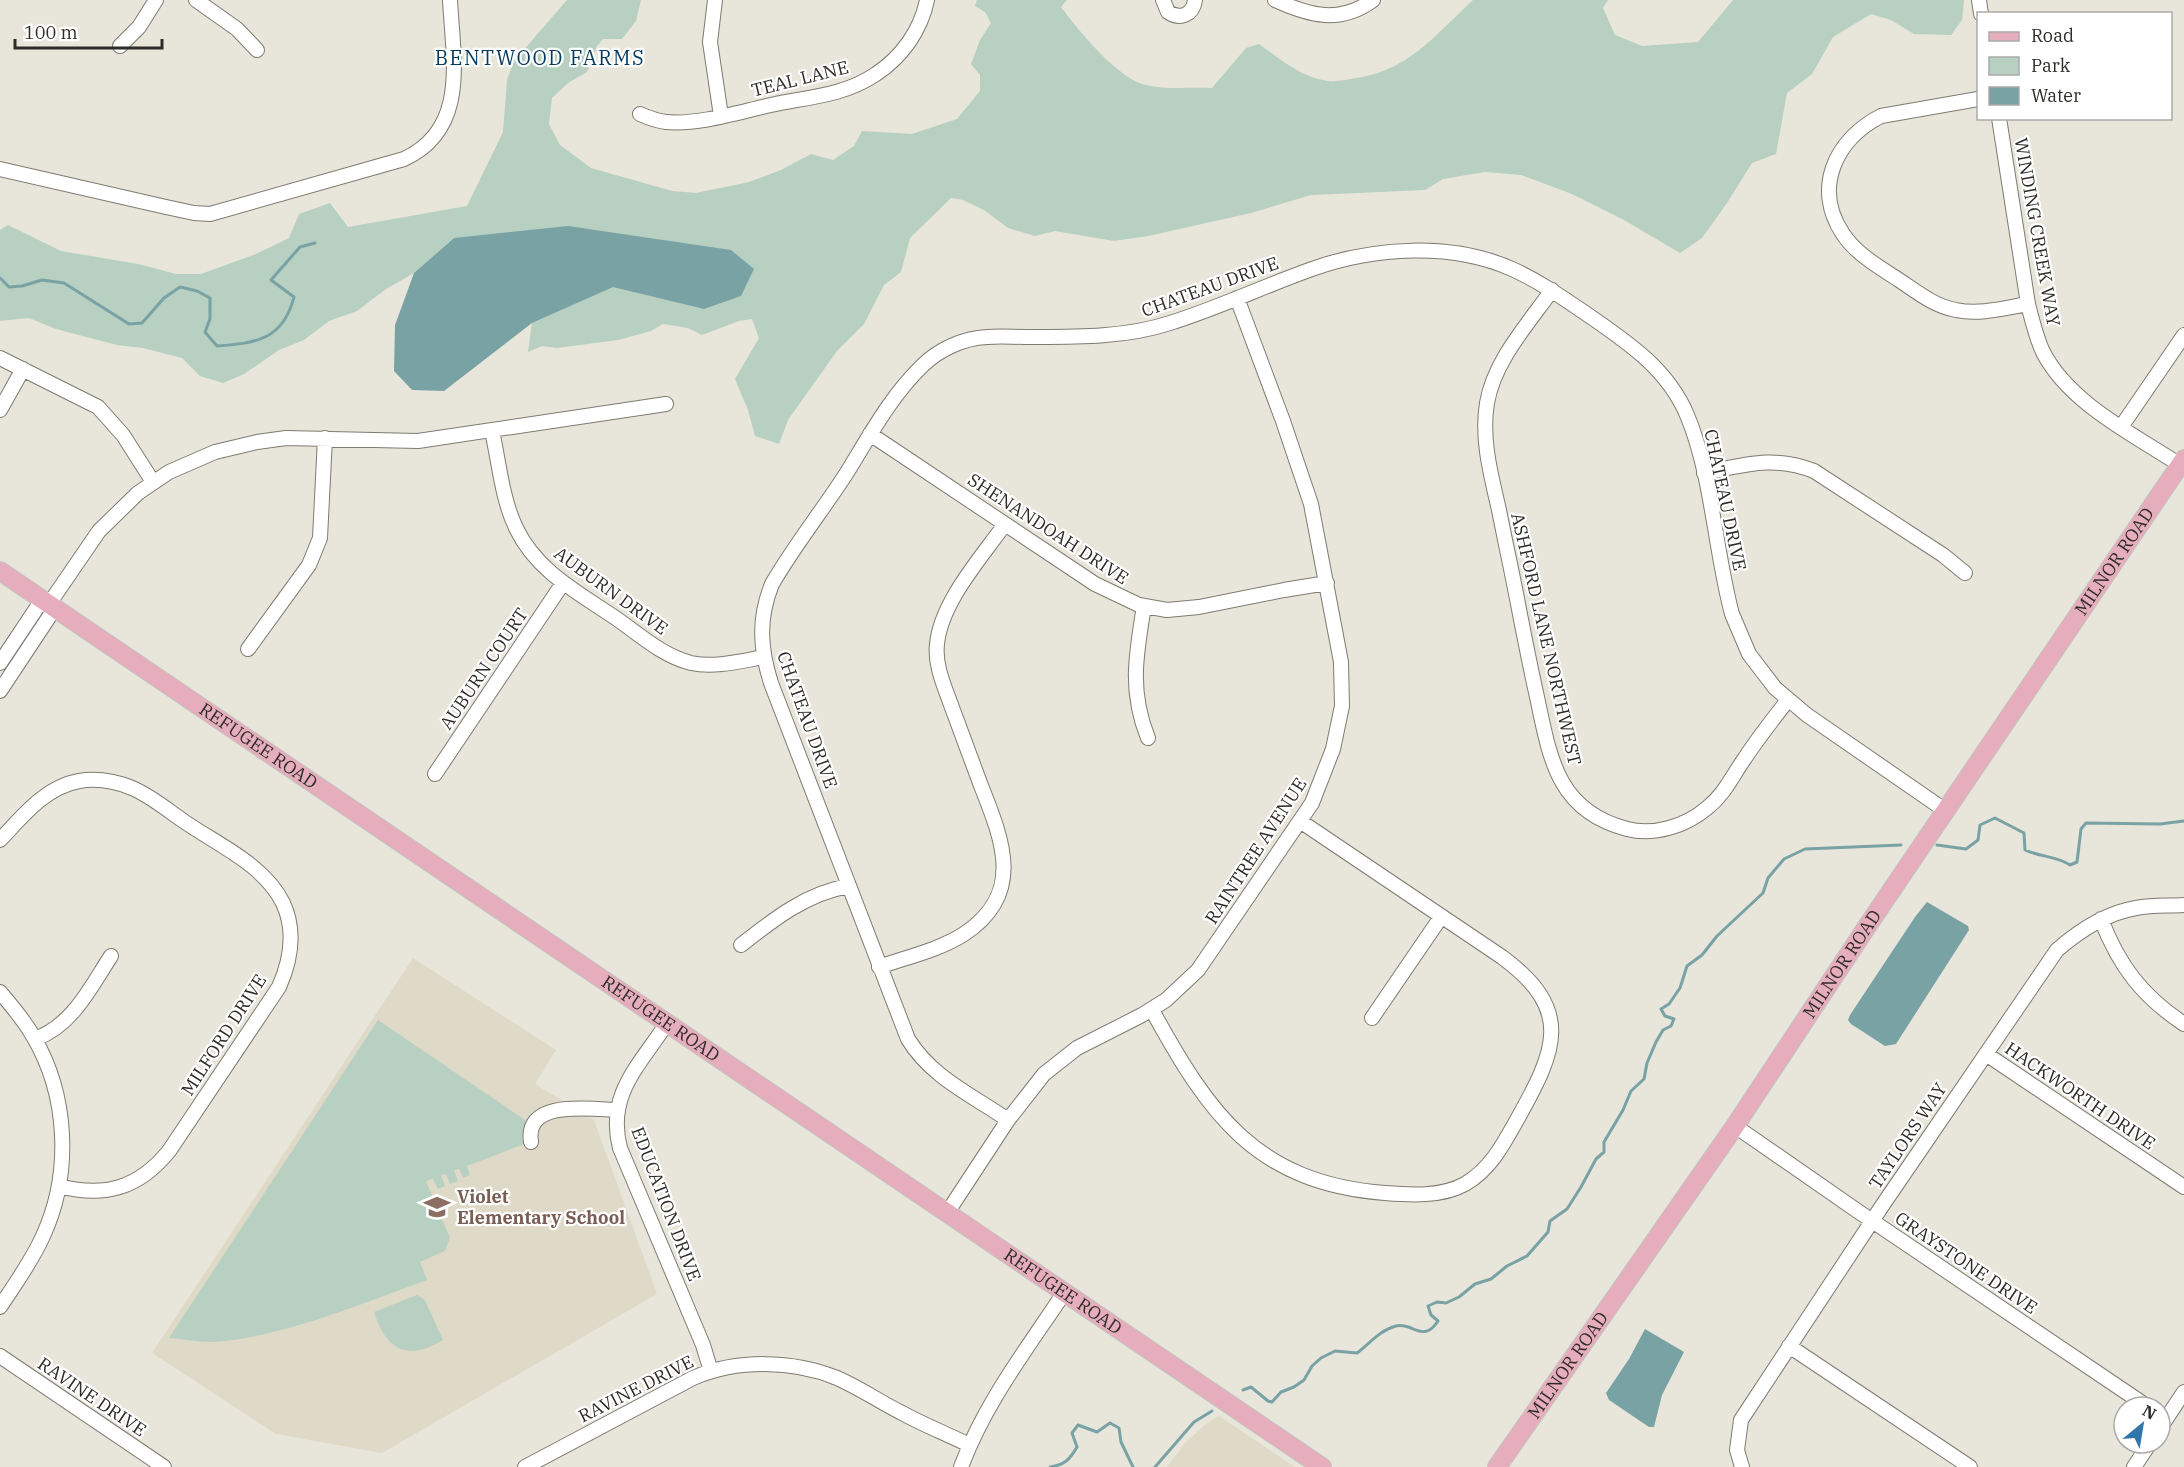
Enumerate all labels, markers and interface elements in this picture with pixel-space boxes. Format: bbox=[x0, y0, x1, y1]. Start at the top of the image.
scale bar bbox=[15, 12, 162, 50]
legend bbox=[1977, 12, 2172, 120]
text: 100 m bbox=[24, 21, 78, 44]
text: Road bbox=[2031, 24, 2074, 47]
district label: BENTWOOD FARMS bbox=[435, 44, 645, 71]
text: Park bbox=[2031, 54, 2071, 77]
street label: TEAL LANE bbox=[749, 55, 851, 102]
text: Water bbox=[2031, 84, 2081, 107]
street label: WINDING CREEK WAY bbox=[2010, 136, 2066, 329]
street label: CHATEAU DRIVE bbox=[1138, 251, 1282, 322]
street label: CHATEAU DRIVE bbox=[1699, 427, 1752, 573]
street label: SHENANDOAH DRIVE bbox=[964, 468, 1133, 589]
street label: MILNOR ROAD bbox=[2069, 503, 2159, 620]
street label: ASHFORD LANE NORTHWEST bbox=[1506, 510, 1587, 768]
street label: AUBURN DRIVE bbox=[550, 542, 673, 640]
street label: AUBURN COURT bbox=[434, 603, 533, 734]
street label: CHATEAU DRIVE bbox=[772, 648, 843, 792]
street label: REFUGEE ROAD bbox=[195, 697, 322, 794]
street label: RAINTREE AVENUE bbox=[1200, 773, 1311, 928]
street label: MILNOR ROAD bbox=[1798, 905, 1886, 1022]
street label: MILFORD DRIVE bbox=[176, 970, 271, 1100]
street label: REFUGEE ROAD bbox=[597, 970, 724, 1066]
street label: HACKWORTH DRIVE bbox=[2001, 1037, 2160, 1155]
street label: TAYLORS WAY bbox=[1864, 1078, 1952, 1193]
street label: EDUCATION DRIVE bbox=[626, 1123, 707, 1284]
place label: Violet Elementary School bbox=[457, 1185, 625, 1229]
school or university icon: Violet Elementary School bbox=[422, 1192, 452, 1222]
street label: GRAYSTONE DRIVE bbox=[1891, 1206, 2042, 1319]
street label: REFUGEE ROAD bbox=[1000, 1243, 1127, 1339]
street label: MILNOR ROAD bbox=[1522, 1307, 1613, 1423]
street label: RAVINE DRIVE bbox=[574, 1350, 697, 1427]
street label: RAVINE DRIVE bbox=[34, 1352, 151, 1441]
north arrow bbox=[2112, 1395, 2172, 1455]
text: N bbox=[2139, 1400, 2160, 1424]

